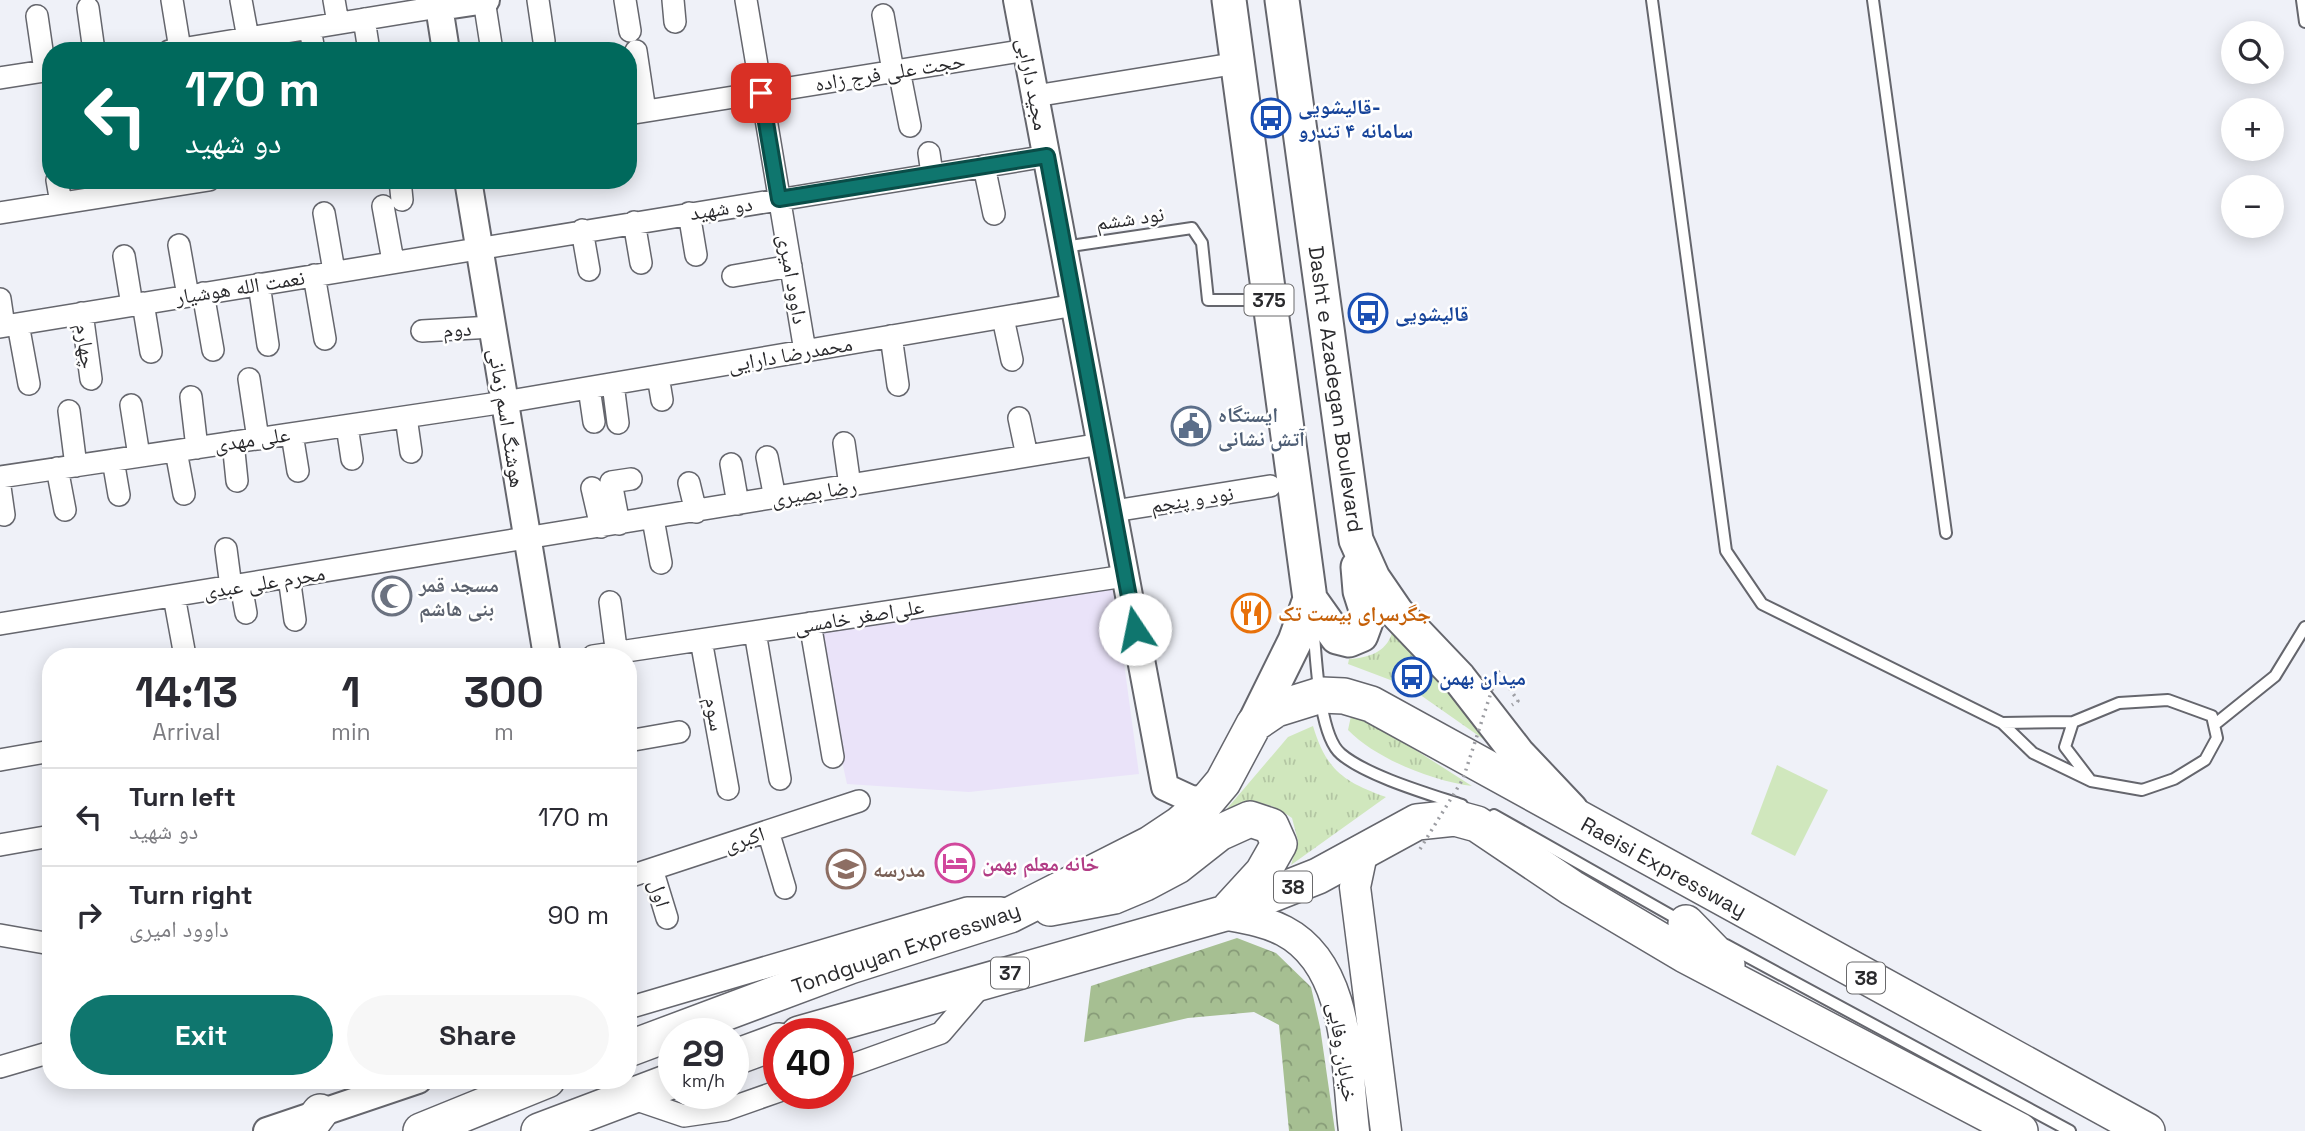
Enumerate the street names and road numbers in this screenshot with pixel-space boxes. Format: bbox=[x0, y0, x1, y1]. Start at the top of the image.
street label: مجید دارابی bbox=[1011, 36, 1055, 132]
street label: حجت علی فرج زاده bbox=[813, 47, 967, 97]
street label: دو شهید bbox=[688, 190, 754, 226]
street label: نود ششم bbox=[1094, 200, 1166, 237]
street label: داوود امیری bbox=[772, 232, 814, 326]
street label: Dasht e Azadegan Boulevard bbox=[1303, 244, 1369, 534]
street label: نعمت الله هوشیار bbox=[172, 263, 307, 311]
road number: 375 bbox=[1244, 284, 1294, 316]
street label: دوم bbox=[442, 315, 472, 344]
street label: چهارم bbox=[69, 322, 103, 370]
street label: محمدرضا دارایی bbox=[726, 330, 854, 378]
street label: هوشنگ اسم زمانی bbox=[482, 346, 531, 490]
street label: علی مهدی bbox=[212, 420, 292, 458]
street label: رضا بصیری bbox=[769, 472, 859, 512]
street label: نود و پنجم bbox=[1149, 479, 1235, 520]
street label: محرم علی عبدی bbox=[201, 559, 327, 606]
street label: علی‌اصغر خامسی bbox=[792, 592, 926, 640]
street label: سوم bbox=[698, 695, 731, 733]
street label: Raeisi Expressway bbox=[1576, 810, 1752, 924]
street label: اکبری bbox=[720, 820, 768, 858]
road number: 38 bbox=[1274, 872, 1312, 902]
street label: اول bbox=[643, 876, 677, 910]
street label: Tondguyan Expressway bbox=[788, 896, 1024, 1000]
road number: 37 bbox=[991, 958, 1029, 988]
road number: 38 bbox=[1847, 962, 1885, 994]
street label: خیابان وفایی bbox=[1322, 1000, 1364, 1104]

